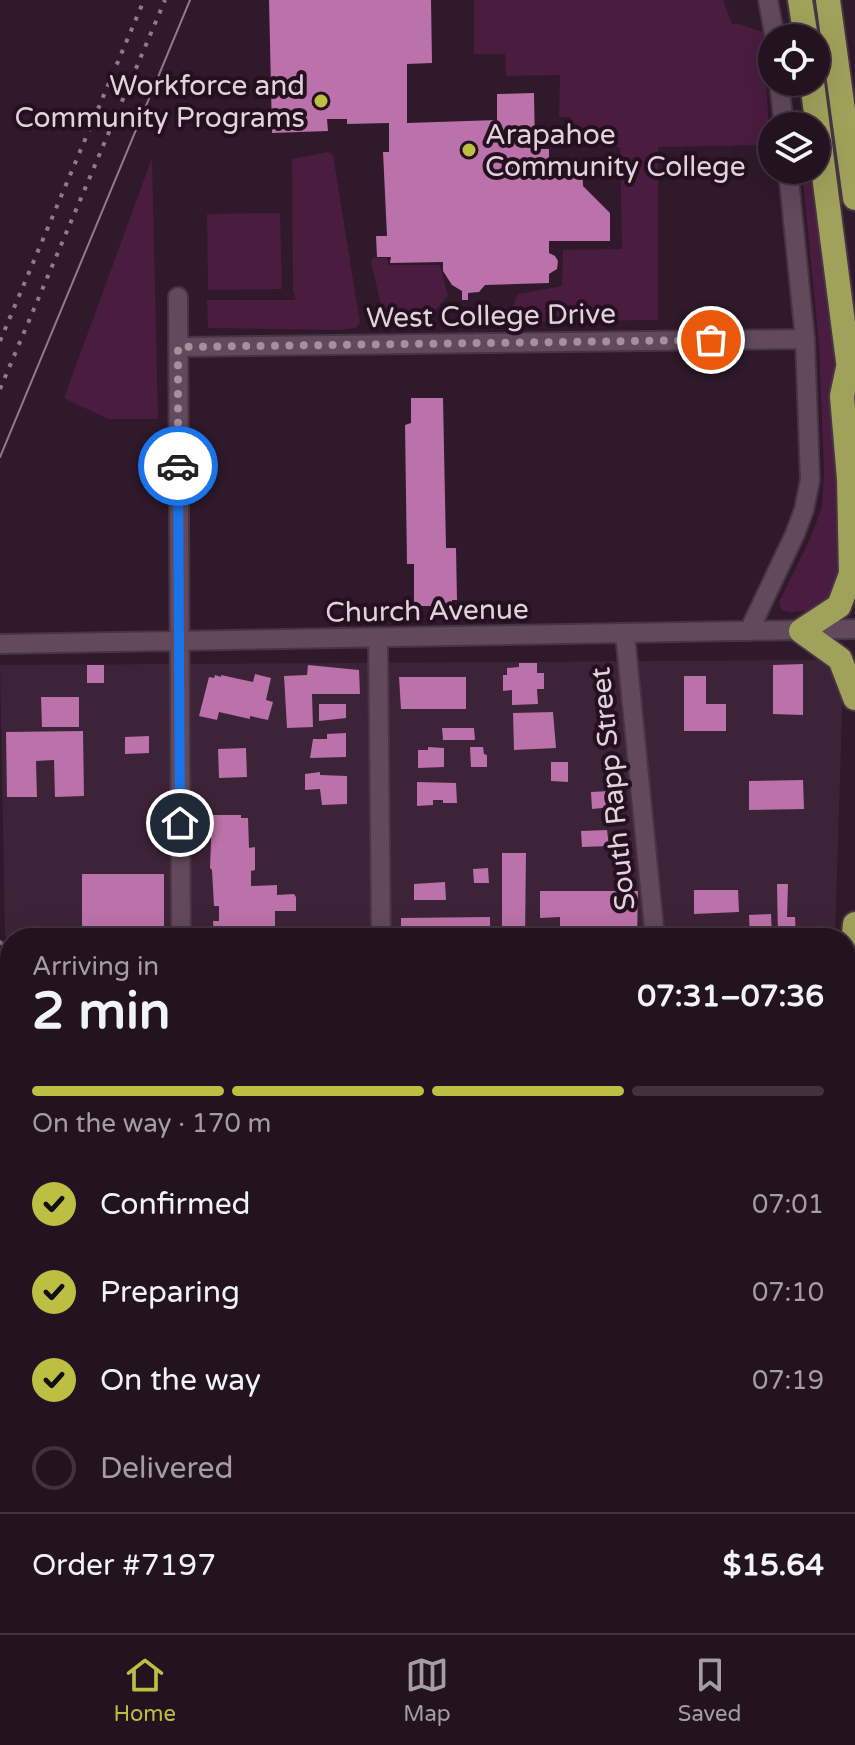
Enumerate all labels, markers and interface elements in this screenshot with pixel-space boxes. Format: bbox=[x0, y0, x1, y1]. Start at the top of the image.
map controls bbox=[758, 24, 830, 184]
button: locate bbox=[758, 24, 830, 96]
place label: Workforce and Community Programs bbox=[15, 69, 305, 135]
marker: Workforce and Community Programs bbox=[312, 92, 330, 110]
button: layers bbox=[758, 112, 830, 184]
place label: Arapahoe Community College bbox=[485, 118, 746, 184]
marker: Arapahoe Community College bbox=[460, 141, 478, 159]
street label: West College Drive bbox=[366, 297, 616, 335]
pin bbox=[677, 306, 745, 374]
icon: bag bbox=[689, 318, 733, 362]
courier bbox=[138, 426, 218, 506]
icon: car bbox=[156, 444, 200, 488]
street label: Church Avenue bbox=[325, 592, 529, 630]
street label: South Rapp Street bbox=[583, 665, 643, 912]
pin bbox=[146, 789, 214, 857]
icon: home bbox=[158, 801, 202, 845]
text: Arriving in bbox=[32, 951, 159, 982]
text: 07:31–07:36 bbox=[637, 978, 824, 1015]
text: 2 min bbox=[32, 980, 171, 1043]
text: On the way · 170 m bbox=[32, 1108, 271, 1139]
icon: check bbox=[32, 1182, 76, 1226]
text: Confirmed bbox=[100, 1186, 251, 1223]
text: 07:01 bbox=[752, 1189, 824, 1220]
icon: check bbox=[32, 1270, 76, 1314]
text: Preparing bbox=[100, 1274, 240, 1311]
text: 07:10 bbox=[752, 1277, 824, 1308]
icon: check bbox=[32, 1358, 76, 1402]
text: On the way bbox=[100, 1362, 261, 1399]
text: 07:19 bbox=[752, 1365, 824, 1396]
text: Delivered bbox=[100, 1450, 234, 1487]
text: Order #7197 bbox=[32, 1547, 216, 1584]
text: $15.64 bbox=[723, 1547, 824, 1584]
tab: Home bbox=[114, 1653, 176, 1727]
tab: Map bbox=[403, 1653, 451, 1727]
tab: Saved bbox=[678, 1653, 741, 1727]

